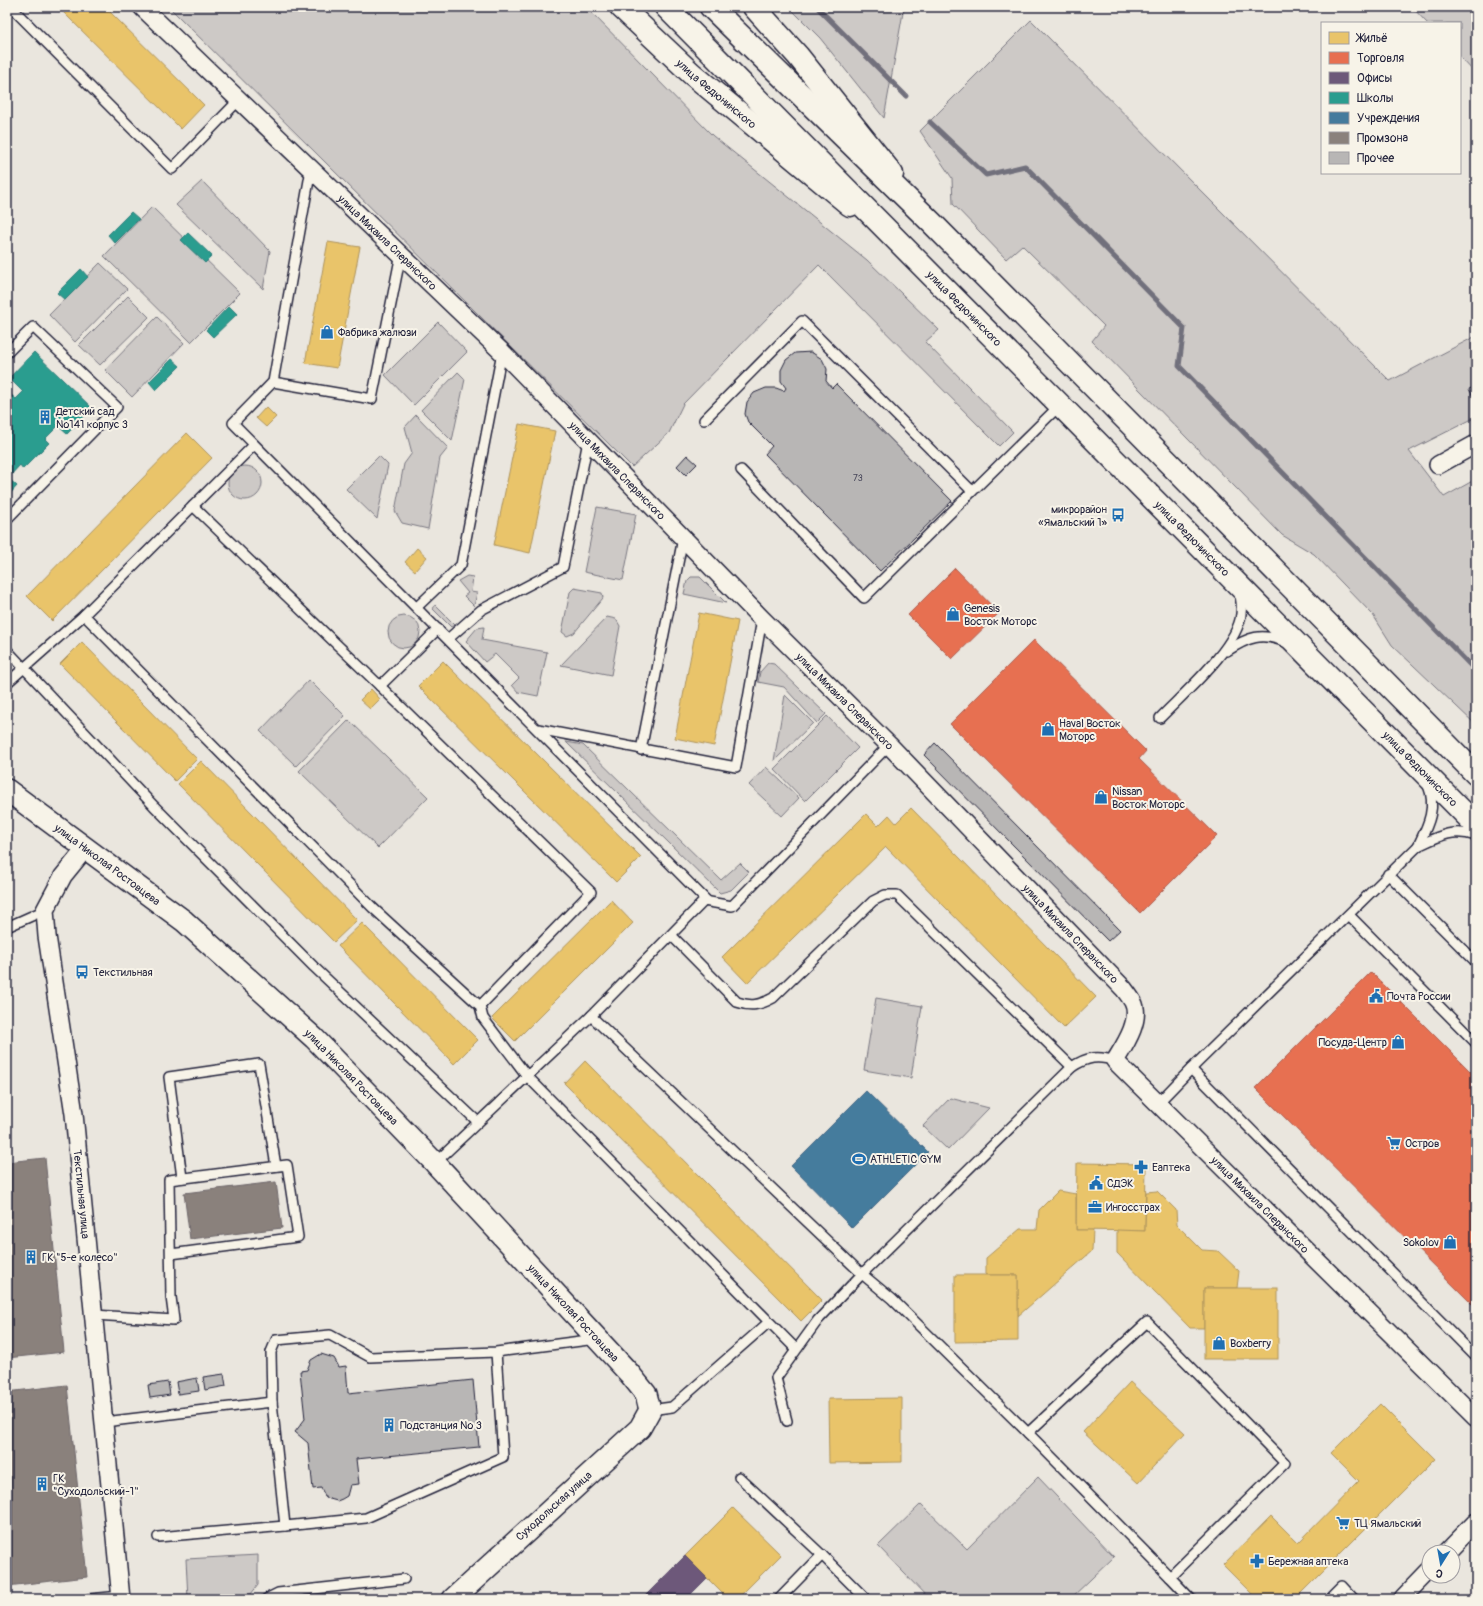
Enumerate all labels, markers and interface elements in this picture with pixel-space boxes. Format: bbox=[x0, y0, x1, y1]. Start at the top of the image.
legend bbox=[1321, 22, 1461, 174]
text: Жильё bbox=[1355, 31, 1388, 46]
text: Торговля bbox=[1357, 51, 1405, 66]
street label: улица Федюнинского bbox=[673, 56, 759, 131]
text: Офисы bbox=[1357, 71, 1393, 86]
text: Школы bbox=[1357, 91, 1394, 106]
text: Учреждения bbox=[1357, 111, 1420, 126]
text: Промзона bbox=[1357, 131, 1408, 146]
text: Прочее bbox=[1357, 151, 1394, 166]
street label: улица Михаила Сперанского bbox=[335, 191, 440, 293]
street label: улица Федюнинского bbox=[924, 267, 1004, 349]
shop icon: Фабрика жалюзи bbox=[319, 324, 335, 340]
place label: Фабрика жалюзи bbox=[338, 326, 417, 339]
place label: Детский сад №141 корпус 3 bbox=[55, 405, 128, 431]
building icon: Детский сад №141 корпус 3 bbox=[37, 409, 53, 425]
street label: улица Михаила Сперанского bbox=[566, 418, 668, 522]
house number: 73 bbox=[853, 473, 863, 484]
street label: улица Федюнинского bbox=[1152, 497, 1232, 579]
place label: микрорайон «Ямальский 1» bbox=[1038, 503, 1107, 529]
bus stop icon: микрорайон «Ямальский 1» bbox=[1110, 507, 1126, 523]
place label: Genesis Восток Моторс bbox=[964, 602, 1037, 628]
shop icon: Genesis Восток Моторс bbox=[945, 606, 961, 622]
street label: улица Михаила Сперанского bbox=[793, 649, 896, 752]
place label: Haval Восток Моторс bbox=[1059, 717, 1121, 743]
shop icon: Haval Восток Моторс bbox=[1040, 721, 1056, 737]
street label: улица Федюнинского bbox=[1380, 728, 1460, 809]
place label: Nissan Восток Моторс bbox=[1112, 785, 1185, 811]
shop icon: Nissan Восток Моторс bbox=[1093, 789, 1109, 805]
street label: улица Николая Ростовцева bbox=[51, 820, 163, 908]
street label: улица Михаила Сперанского bbox=[1019, 881, 1121, 986]
bus stop icon: Текстильная bbox=[74, 964, 90, 980]
place label: Текстильная bbox=[93, 966, 153, 979]
public building icon: Почта России bbox=[1368, 988, 1384, 1004]
place label: Почта России bbox=[1387, 990, 1451, 1003]
street label: улица Николая Ростовцева bbox=[301, 1026, 401, 1127]
shop icon: Посуда-Центр bbox=[1390, 1034, 1406, 1050]
place label: Посуда-Центр bbox=[1318, 1036, 1387, 1049]
supermarket icon: Остров bbox=[1386, 1135, 1402, 1151]
place label: Остров bbox=[1405, 1137, 1439, 1150]
street label: Текстильная улица bbox=[71, 1149, 93, 1239]
sports icon: ATHLETIC GYM bbox=[851, 1151, 867, 1167]
place label: ATHLETIC GYM bbox=[870, 1153, 941, 1166]
street label: улица Михаила Сперанского bbox=[1208, 1153, 1312, 1256]
pharmacy icon: Еаптека bbox=[1133, 1159, 1149, 1175]
place label: Еаптека bbox=[1152, 1161, 1190, 1174]
public building icon: СДЭК bbox=[1088, 1175, 1104, 1191]
place label: СДЭК bbox=[1107, 1177, 1133, 1190]
office icon: Ингосстрах bbox=[1087, 1199, 1103, 1215]
place label: Ингосстрах bbox=[1106, 1201, 1160, 1214]
shop icon: Sokolov bbox=[1442, 1234, 1458, 1250]
place label: Sokolov bbox=[1403, 1236, 1439, 1249]
building icon: ГК "5-е колесо" bbox=[23, 1249, 39, 1265]
place label: ГК "5-е колесо" bbox=[42, 1251, 118, 1264]
street label: улица Николая Ростовцева bbox=[524, 1261, 622, 1364]
shop icon: Boxberry bbox=[1211, 1335, 1227, 1351]
place label: Boxberry bbox=[1230, 1337, 1271, 1350]
building icon: Подстанция № 3 bbox=[381, 1417, 397, 1433]
place label: Подстанция № 3 bbox=[400, 1419, 482, 1432]
street label: Суходольская улица bbox=[513, 1469, 595, 1543]
place label: ГК "Суходольский-1" bbox=[53, 1472, 139, 1498]
building icon: ГК "Суходольский-1" bbox=[34, 1476, 50, 1492]
supermarket icon: ТЦ Ямальский bbox=[1335, 1515, 1351, 1531]
place label: ТЦ Ямальский bbox=[1354, 1517, 1421, 1530]
north arrow bbox=[1421, 1544, 1461, 1584]
pharmacy icon: Бережная аптека bbox=[1249, 1553, 1265, 1569]
place label: Бережная аптека bbox=[1268, 1555, 1348, 1568]
text: С bbox=[1434, 1566, 1444, 1580]

